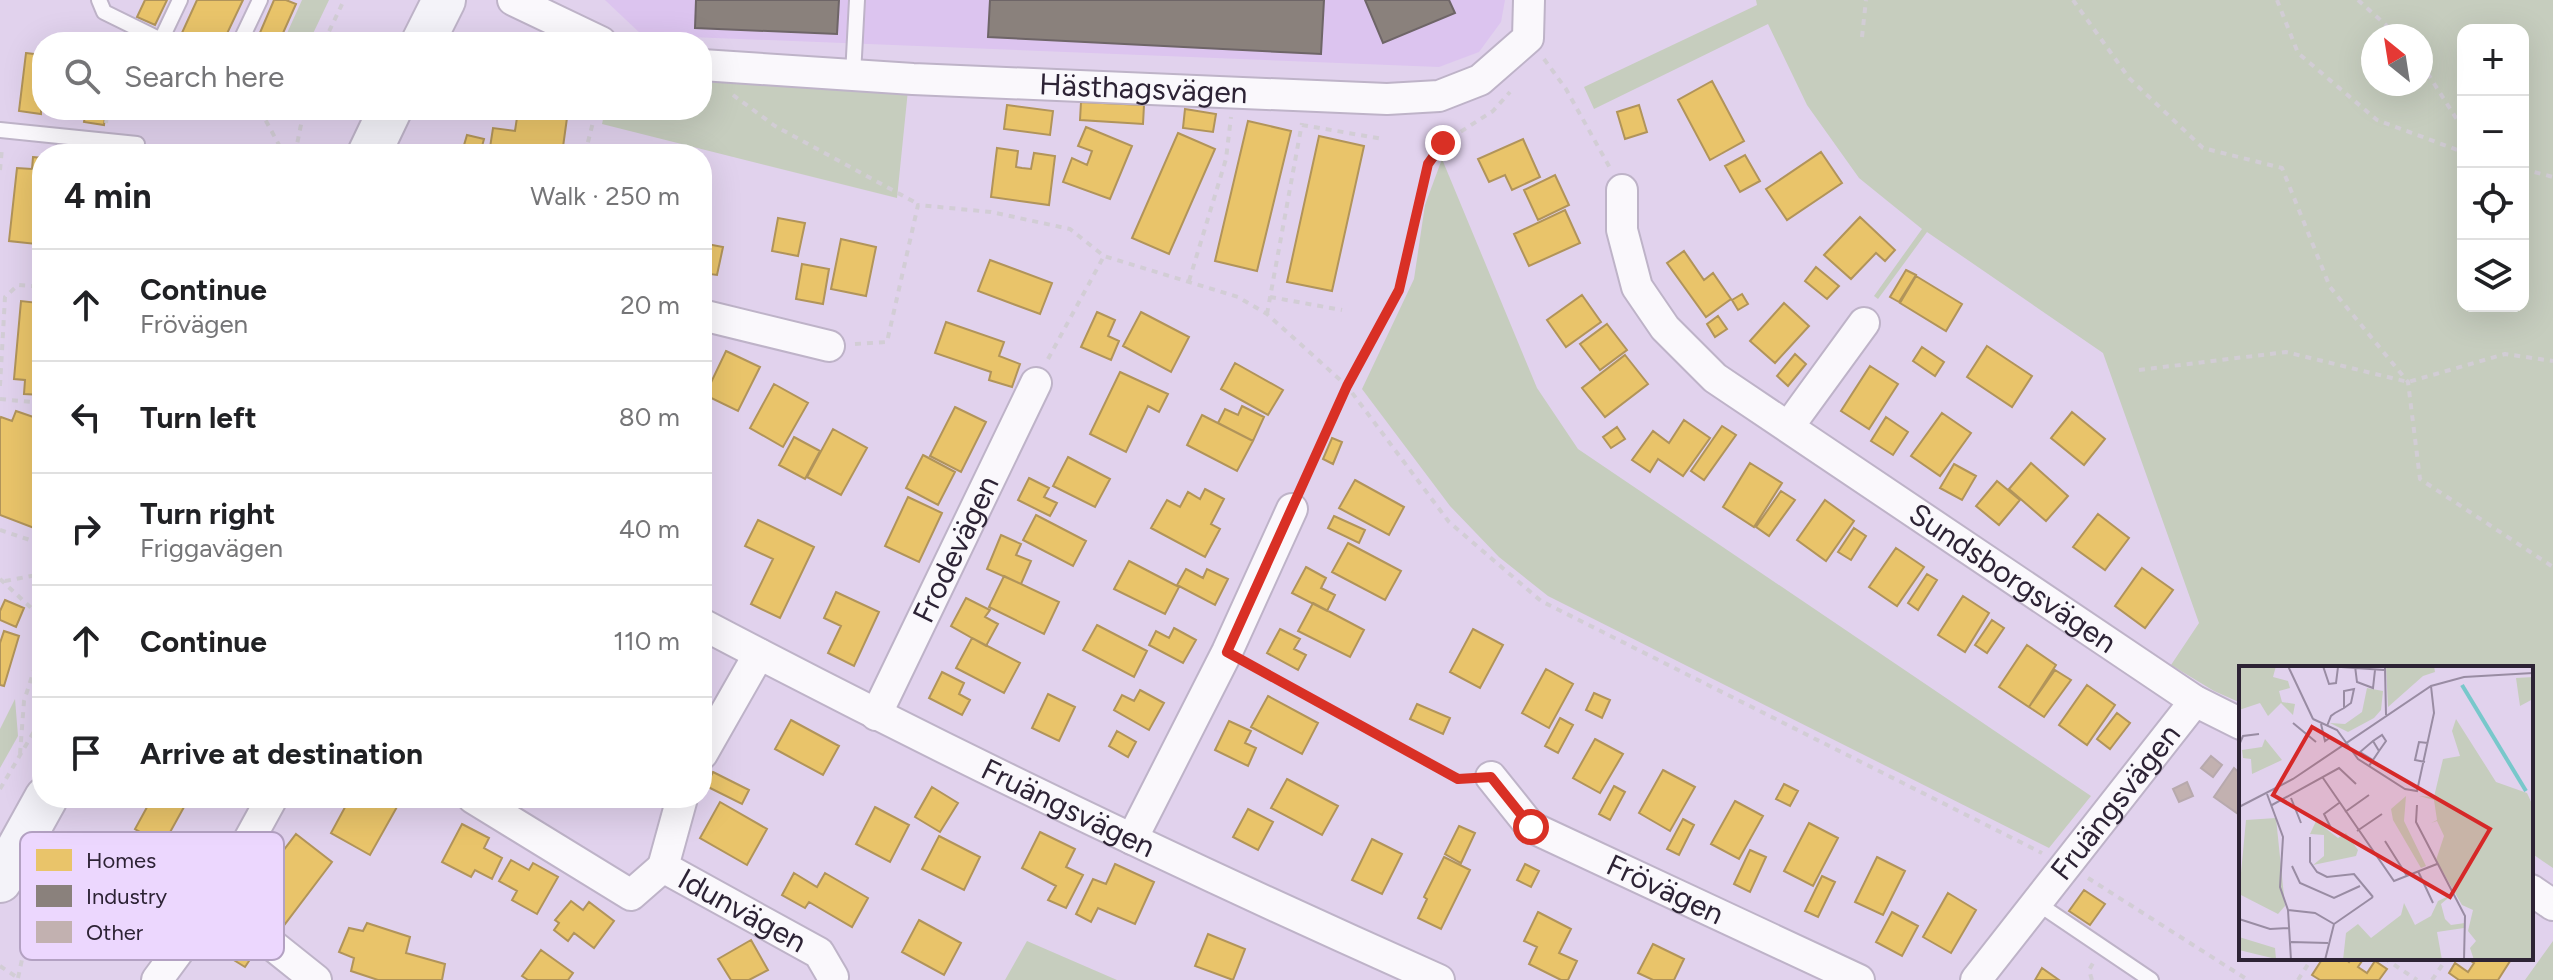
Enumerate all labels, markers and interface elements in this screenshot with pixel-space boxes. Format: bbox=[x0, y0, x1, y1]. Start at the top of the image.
north arrow bbox=[2361, 24, 2433, 96]
map controls bbox=[2457, 24, 2529, 312]
button: + bbox=[2457, 24, 2529, 96]
search box bbox=[32, 32, 712, 120]
icon: search bbox=[60, 54, 104, 98]
text: Search here bbox=[124, 58, 284, 95]
street label: Hästhagsvägen bbox=[1038, 65, 1248, 111]
button: − bbox=[2457, 96, 2529, 168]
route end bbox=[1425, 125, 1461, 161]
button: locate bbox=[2457, 168, 2529, 240]
text: 4 min bbox=[64, 176, 151, 217]
text: Walk · 250 m bbox=[530, 180, 680, 212]
button: layers bbox=[2457, 240, 2529, 312]
text: Continue bbox=[140, 271, 267, 308]
icon: ahead bbox=[64, 283, 108, 327]
text: 20 m bbox=[620, 289, 680, 321]
text: Frövägen bbox=[140, 308, 248, 340]
icon: left bbox=[64, 395, 108, 439]
text: Turn left bbox=[140, 399, 257, 436]
text: 80 m bbox=[619, 401, 680, 433]
street label: Frodevägen bbox=[904, 469, 1007, 629]
text: Turn right bbox=[140, 495, 275, 532]
street label: Sundsborgsvägen bbox=[1902, 495, 2124, 661]
icon: right bbox=[64, 507, 108, 551]
text: 40 m bbox=[619, 513, 680, 545]
text: Friggavägen bbox=[140, 532, 283, 564]
icon: ahead bbox=[64, 619, 108, 663]
text: Continue bbox=[140, 623, 267, 660]
text: 110 m bbox=[613, 625, 680, 657]
inset map bbox=[2239, 666, 2533, 960]
street label: Fruängsvägen bbox=[2042, 716, 2188, 887]
icon: arrive bbox=[64, 731, 108, 775]
text: Arrive at destination bbox=[140, 735, 423, 772]
street label: Fruängsvägen bbox=[976, 750, 1161, 865]
route start bbox=[1513, 809, 1549, 845]
legend bbox=[20, 832, 284, 960]
street label: Frövägen bbox=[1601, 846, 1730, 932]
text: Homes bbox=[86, 847, 156, 874]
street label: Idunvägen bbox=[672, 860, 813, 960]
text: Industry bbox=[86, 883, 167, 910]
text: Other bbox=[86, 919, 144, 946]

